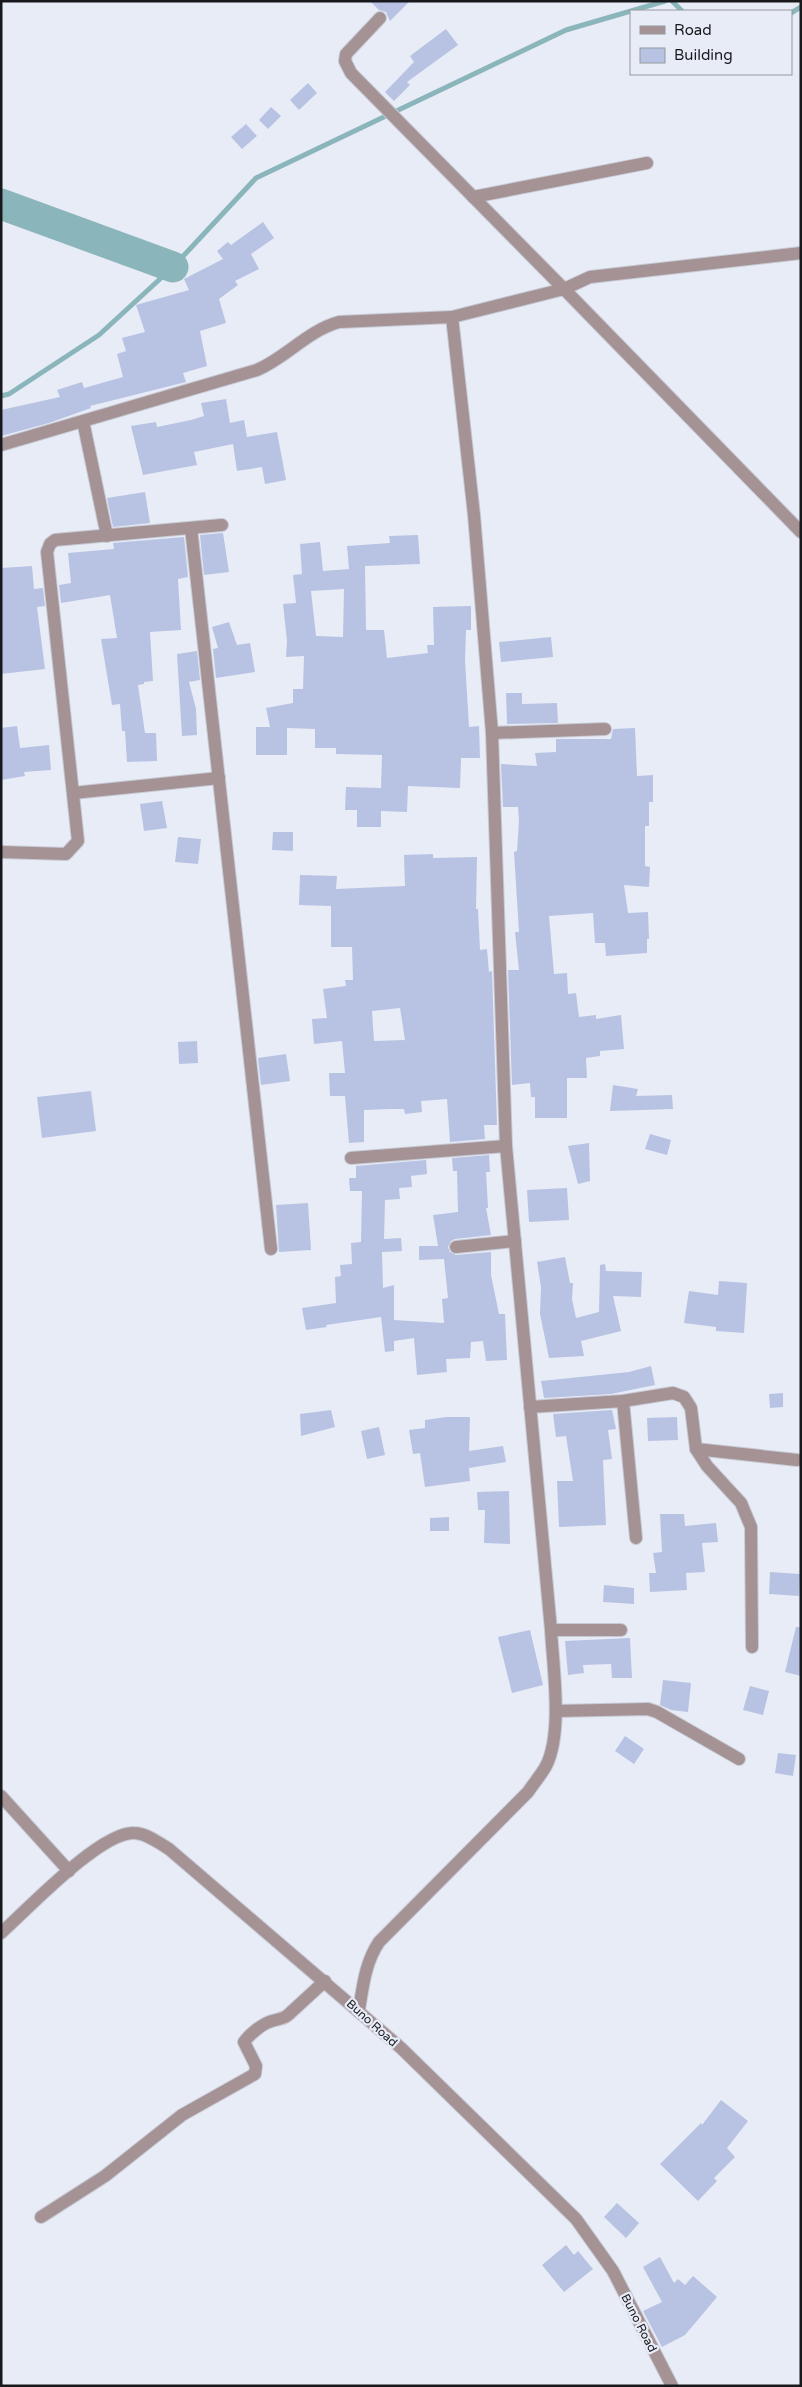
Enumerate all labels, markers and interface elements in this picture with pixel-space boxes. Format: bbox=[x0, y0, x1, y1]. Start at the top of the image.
legend bbox=[630, 10, 792, 75]
text: Road bbox=[674, 21, 712, 39]
text: Building bbox=[674, 46, 733, 64]
street label: Buno Road bbox=[344, 1997, 400, 2049]
street label: Buno Road bbox=[618, 2292, 660, 2354]

